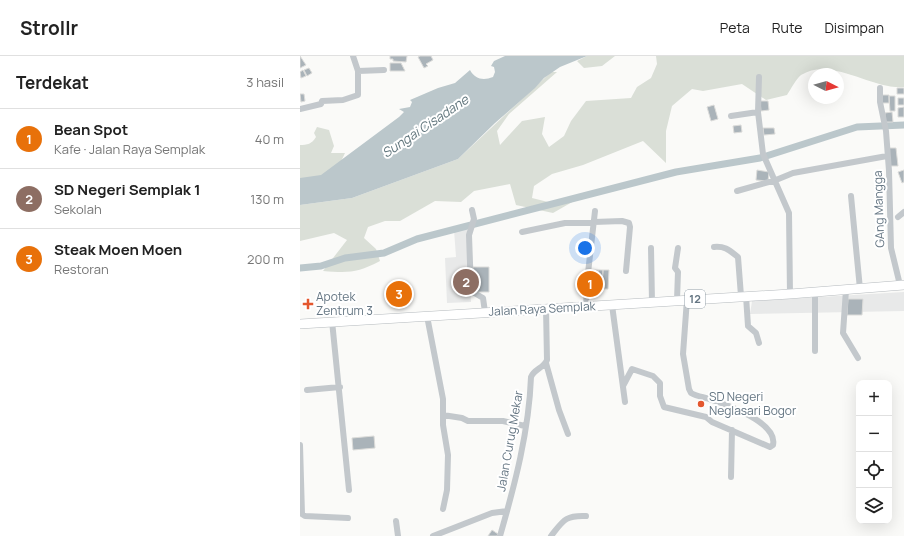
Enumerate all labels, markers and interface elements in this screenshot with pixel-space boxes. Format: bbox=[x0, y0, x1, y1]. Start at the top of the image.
text: Strollr bbox=[20, 15, 78, 41]
text: Peta bbox=[720, 18, 750, 37]
text: Rute bbox=[772, 18, 802, 37]
text: Disimpan bbox=[824, 18, 884, 37]
north arrow bbox=[808, 68, 844, 104]
text: Terdekat bbox=[16, 71, 89, 94]
text: 3 hasil bbox=[246, 73, 284, 91]
water label: Sungai Cisadane bbox=[378, 90, 473, 162]
text: Bean Spot bbox=[54, 119, 128, 140]
text: 1 bbox=[26, 130, 32, 148]
text: 40 m bbox=[255, 130, 284, 148]
text: Kafe · Jalan Raya Semplak bbox=[54, 140, 205, 158]
street label: GAng Mangga bbox=[869, 170, 888, 248]
text: SD Negeri Semplak 1 bbox=[54, 179, 201, 200]
text: 2 bbox=[25, 190, 33, 208]
text: 130 m bbox=[250, 190, 284, 208]
text: Sekolah bbox=[54, 200, 102, 218]
your location bbox=[575, 238, 595, 258]
text: Steak Moen Moen bbox=[54, 239, 182, 260]
text: 3 bbox=[25, 250, 33, 268]
text: 200 m bbox=[247, 250, 284, 268]
text: Restoran bbox=[54, 260, 109, 278]
pin: 2 bbox=[453, 267, 479, 297]
pin: 1 bbox=[577, 269, 603, 299]
pin: 3 bbox=[386, 279, 412, 309]
place label: Apotek Zentrum 3 bbox=[316, 288, 373, 319]
road number: 12 bbox=[685, 290, 705, 308]
street label: Jalan Raya Semplak bbox=[488, 297, 597, 320]
marker: Apotek Zentrum 3 bbox=[303, 299, 313, 309]
map controls bbox=[856, 380, 892, 524]
button: + bbox=[856, 380, 892, 416]
place label: SD Negeri Neglasari Bogor bbox=[709, 388, 797, 419]
street label: Jalan Curug Mekar bbox=[492, 389, 527, 493]
marker: SD Negeri Neglasari Bogor bbox=[696, 399, 706, 409]
button: − bbox=[856, 416, 892, 452]
button: locate bbox=[856, 452, 892, 488]
button: layers bbox=[856, 488, 892, 524]

